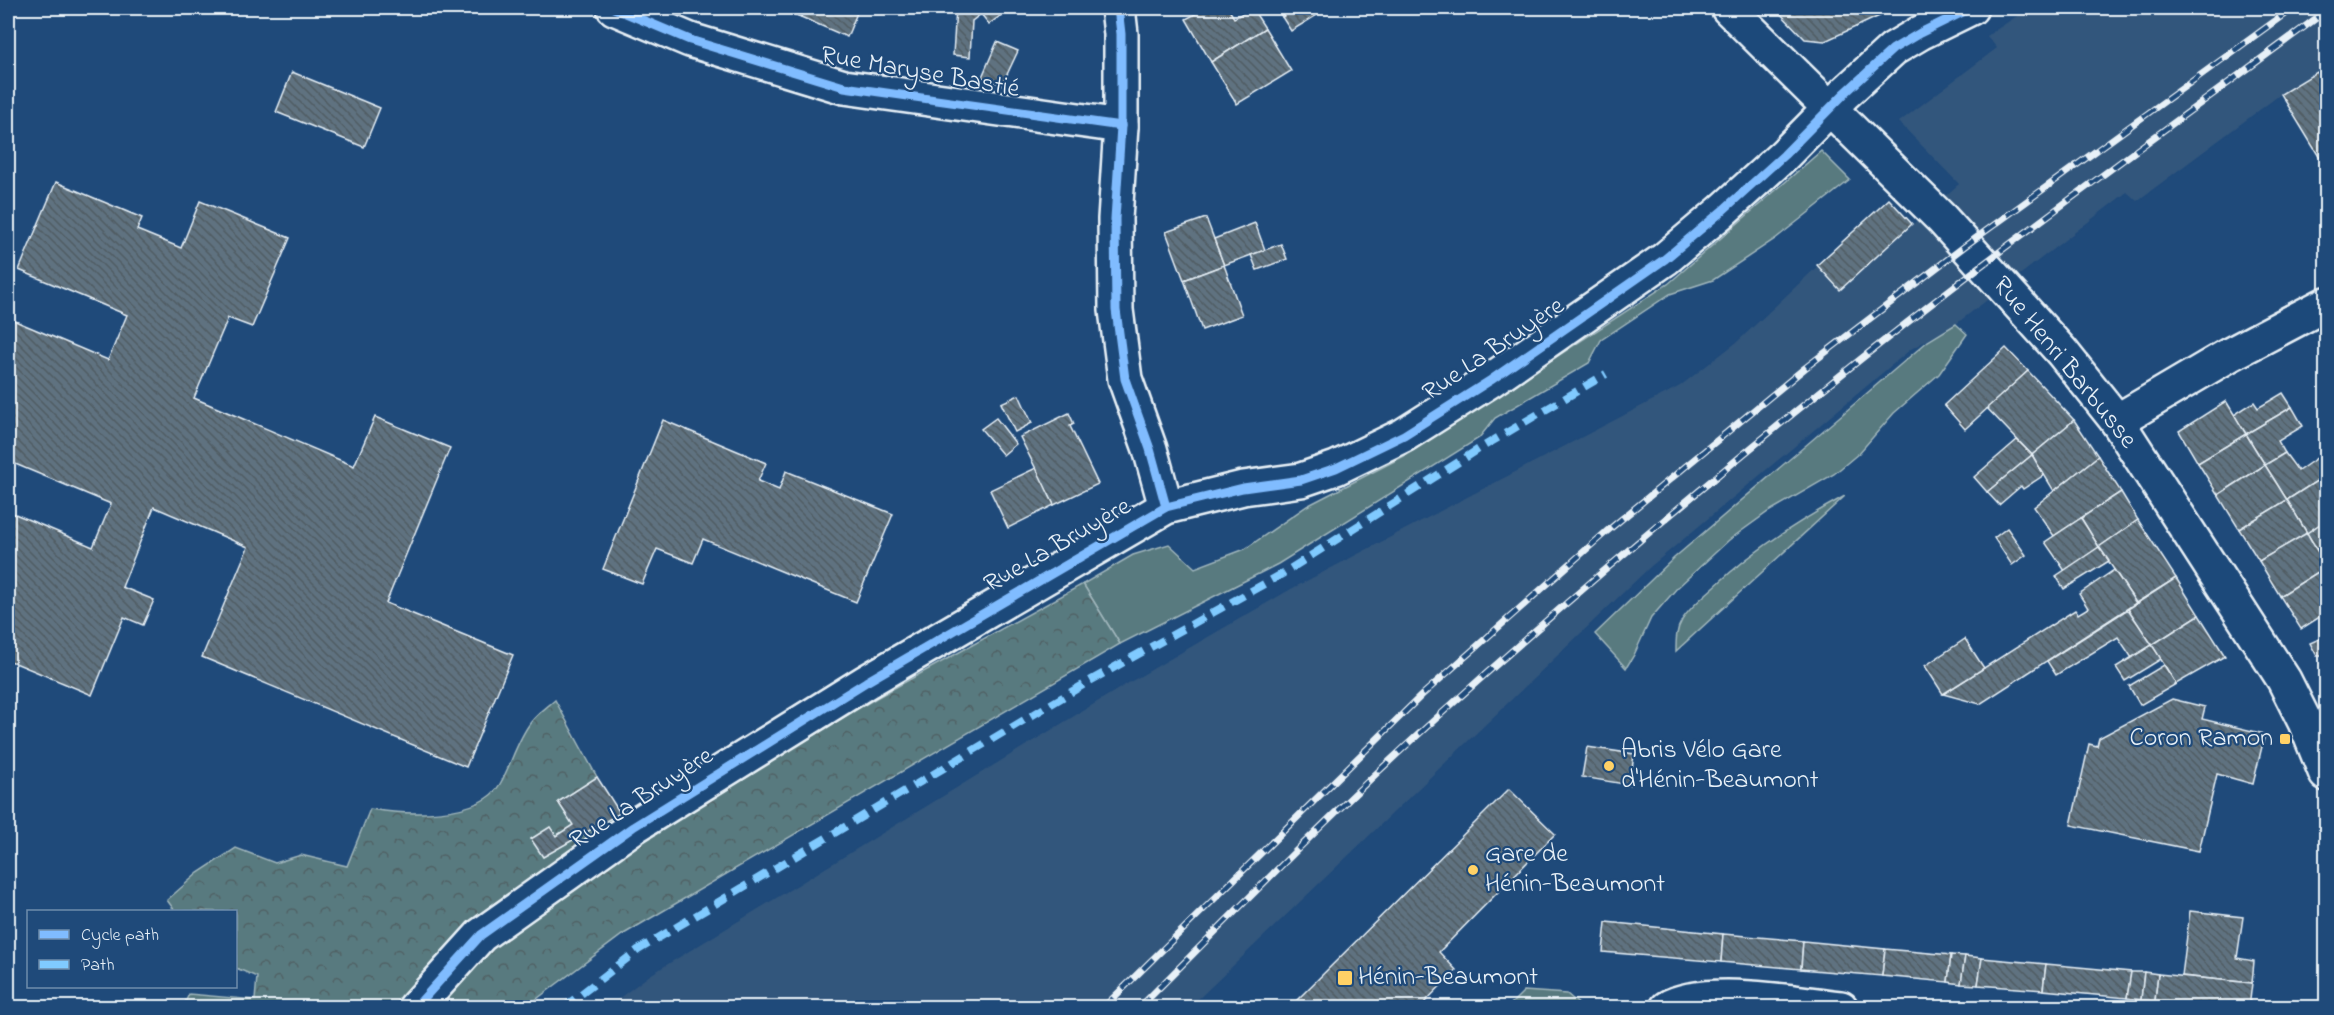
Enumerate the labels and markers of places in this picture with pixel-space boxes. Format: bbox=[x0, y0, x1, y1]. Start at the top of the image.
place label: Coron Ramon bbox=[2129, 720, 2273, 758]
place label: Abris Vélo Gare d'Hénin-Beaumont bbox=[1621, 732, 1819, 800]
marker: Coron Ramon bbox=[2278, 732, 2292, 746]
marker: Abris Vélo Gare d'Hénin-Beaumont bbox=[1602, 759, 1616, 773]
place label: Gare de Hénin-Beaumont bbox=[1485, 836, 1665, 904]
marker: Gare de Hénin-Beaumont bbox=[1466, 863, 1480, 877]
place label: Hénin-Beaumont bbox=[1358, 959, 1538, 997]
marker: Hénin-Beaumont bbox=[1336, 969, 1354, 987]

